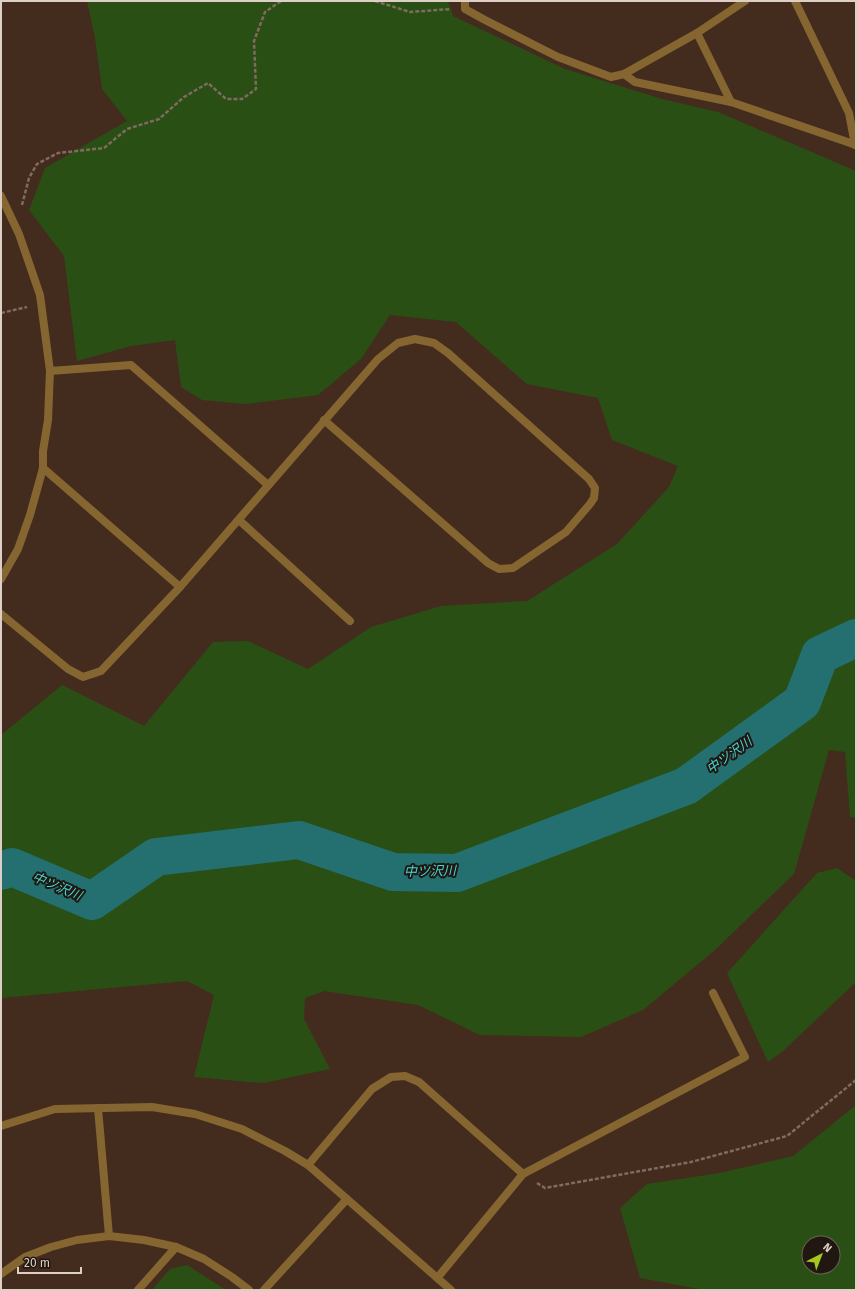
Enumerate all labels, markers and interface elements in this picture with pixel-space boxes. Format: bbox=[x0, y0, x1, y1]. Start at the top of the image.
water label: 中ツ沢川 bbox=[704, 732, 756, 776]
water label: 中ツ沢川 bbox=[404, 863, 458, 879]
water label: 中ツ沢川 bbox=[30, 869, 86, 904]
north arrow bbox=[801, 1235, 841, 1275]
text: N bbox=[820, 1241, 834, 1255]
scale bar bbox=[18, 1249, 81, 1275]
text: 20 m bbox=[24, 1256, 50, 1270]

